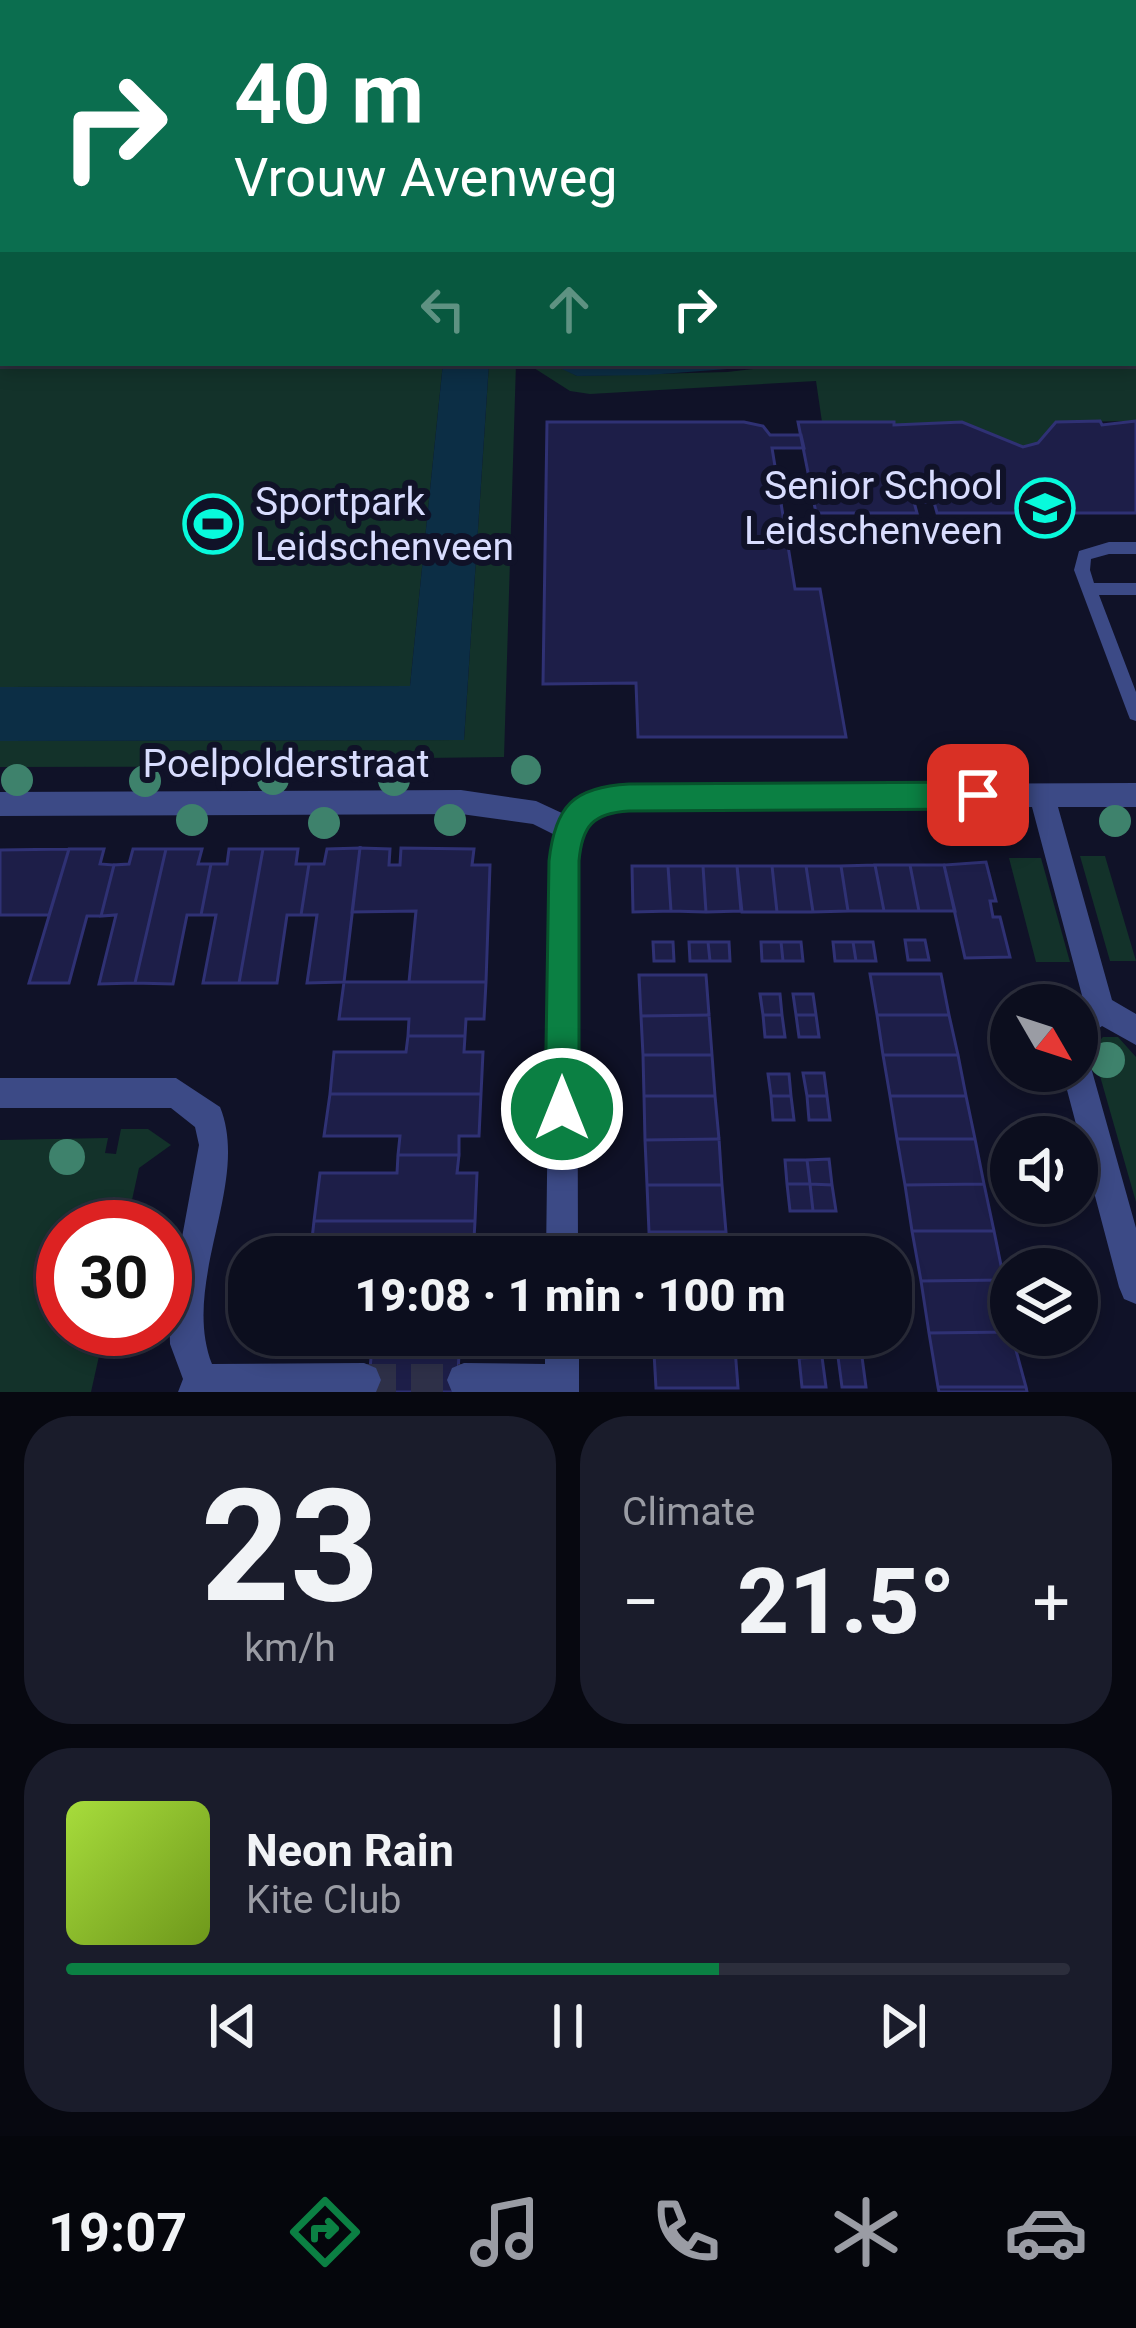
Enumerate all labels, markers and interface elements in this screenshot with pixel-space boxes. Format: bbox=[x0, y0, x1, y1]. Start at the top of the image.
text: 40 m bbox=[234, 45, 424, 144]
icon: right bbox=[36, 48, 192, 204]
text: Vrouw Avenweg bbox=[234, 146, 618, 209]
icon: left bbox=[410, 276, 476, 342]
icon: ahead bbox=[536, 276, 602, 342]
icon: right bbox=[662, 276, 728, 342]
place label: Senior School Leidschenveen bbox=[744, 463, 1003, 554]
school or university icon: Senior School Leidschenveen bbox=[1014, 477, 1076, 539]
place label: Sportpark Leidschenveen bbox=[255, 479, 514, 570]
sports icon: Sportpark Leidschenveen bbox=[182, 493, 244, 555]
street label: Poelpolderstraat bbox=[143, 741, 429, 787]
pin bbox=[927, 744, 1029, 846]
icon: arrive bbox=[945, 762, 1011, 828]
north arrow bbox=[990, 984, 1098, 1092]
map controls bbox=[990, 984, 1098, 1356]
position arrow bbox=[499, 1046, 625, 1172]
button: sound bbox=[990, 1116, 1098, 1224]
speed limit sign: 30 bbox=[36, 1200, 192, 1356]
button: layers bbox=[990, 1248, 1098, 1356]
text: 19:08 · 1 min · 100 m bbox=[354, 1269, 786, 1322]
text: 23 bbox=[200, 1455, 380, 1638]
text: Climate bbox=[622, 1489, 755, 1535]
text: 21.5° bbox=[737, 1550, 955, 1655]
text: − bbox=[622, 1564, 660, 1641]
text: + bbox=[1033, 1564, 1070, 1641]
text: km/h bbox=[244, 1625, 336, 1671]
text: Neon Rain bbox=[246, 1824, 454, 1877]
text: Kite Club bbox=[246, 1877, 401, 1923]
icon: previous bbox=[200, 1993, 266, 2059]
icon: pause bbox=[535, 1993, 601, 2059]
icon: next bbox=[870, 1993, 936, 2059]
icon: directions bbox=[283, 2190, 367, 2274]
icon: music bbox=[463, 2190, 547, 2274]
icon: phone bbox=[644, 2190, 728, 2274]
icon: climate bbox=[824, 2190, 908, 2274]
icon: car bbox=[1004, 2190, 1088, 2274]
text: 19:07 bbox=[48, 2201, 187, 2264]

